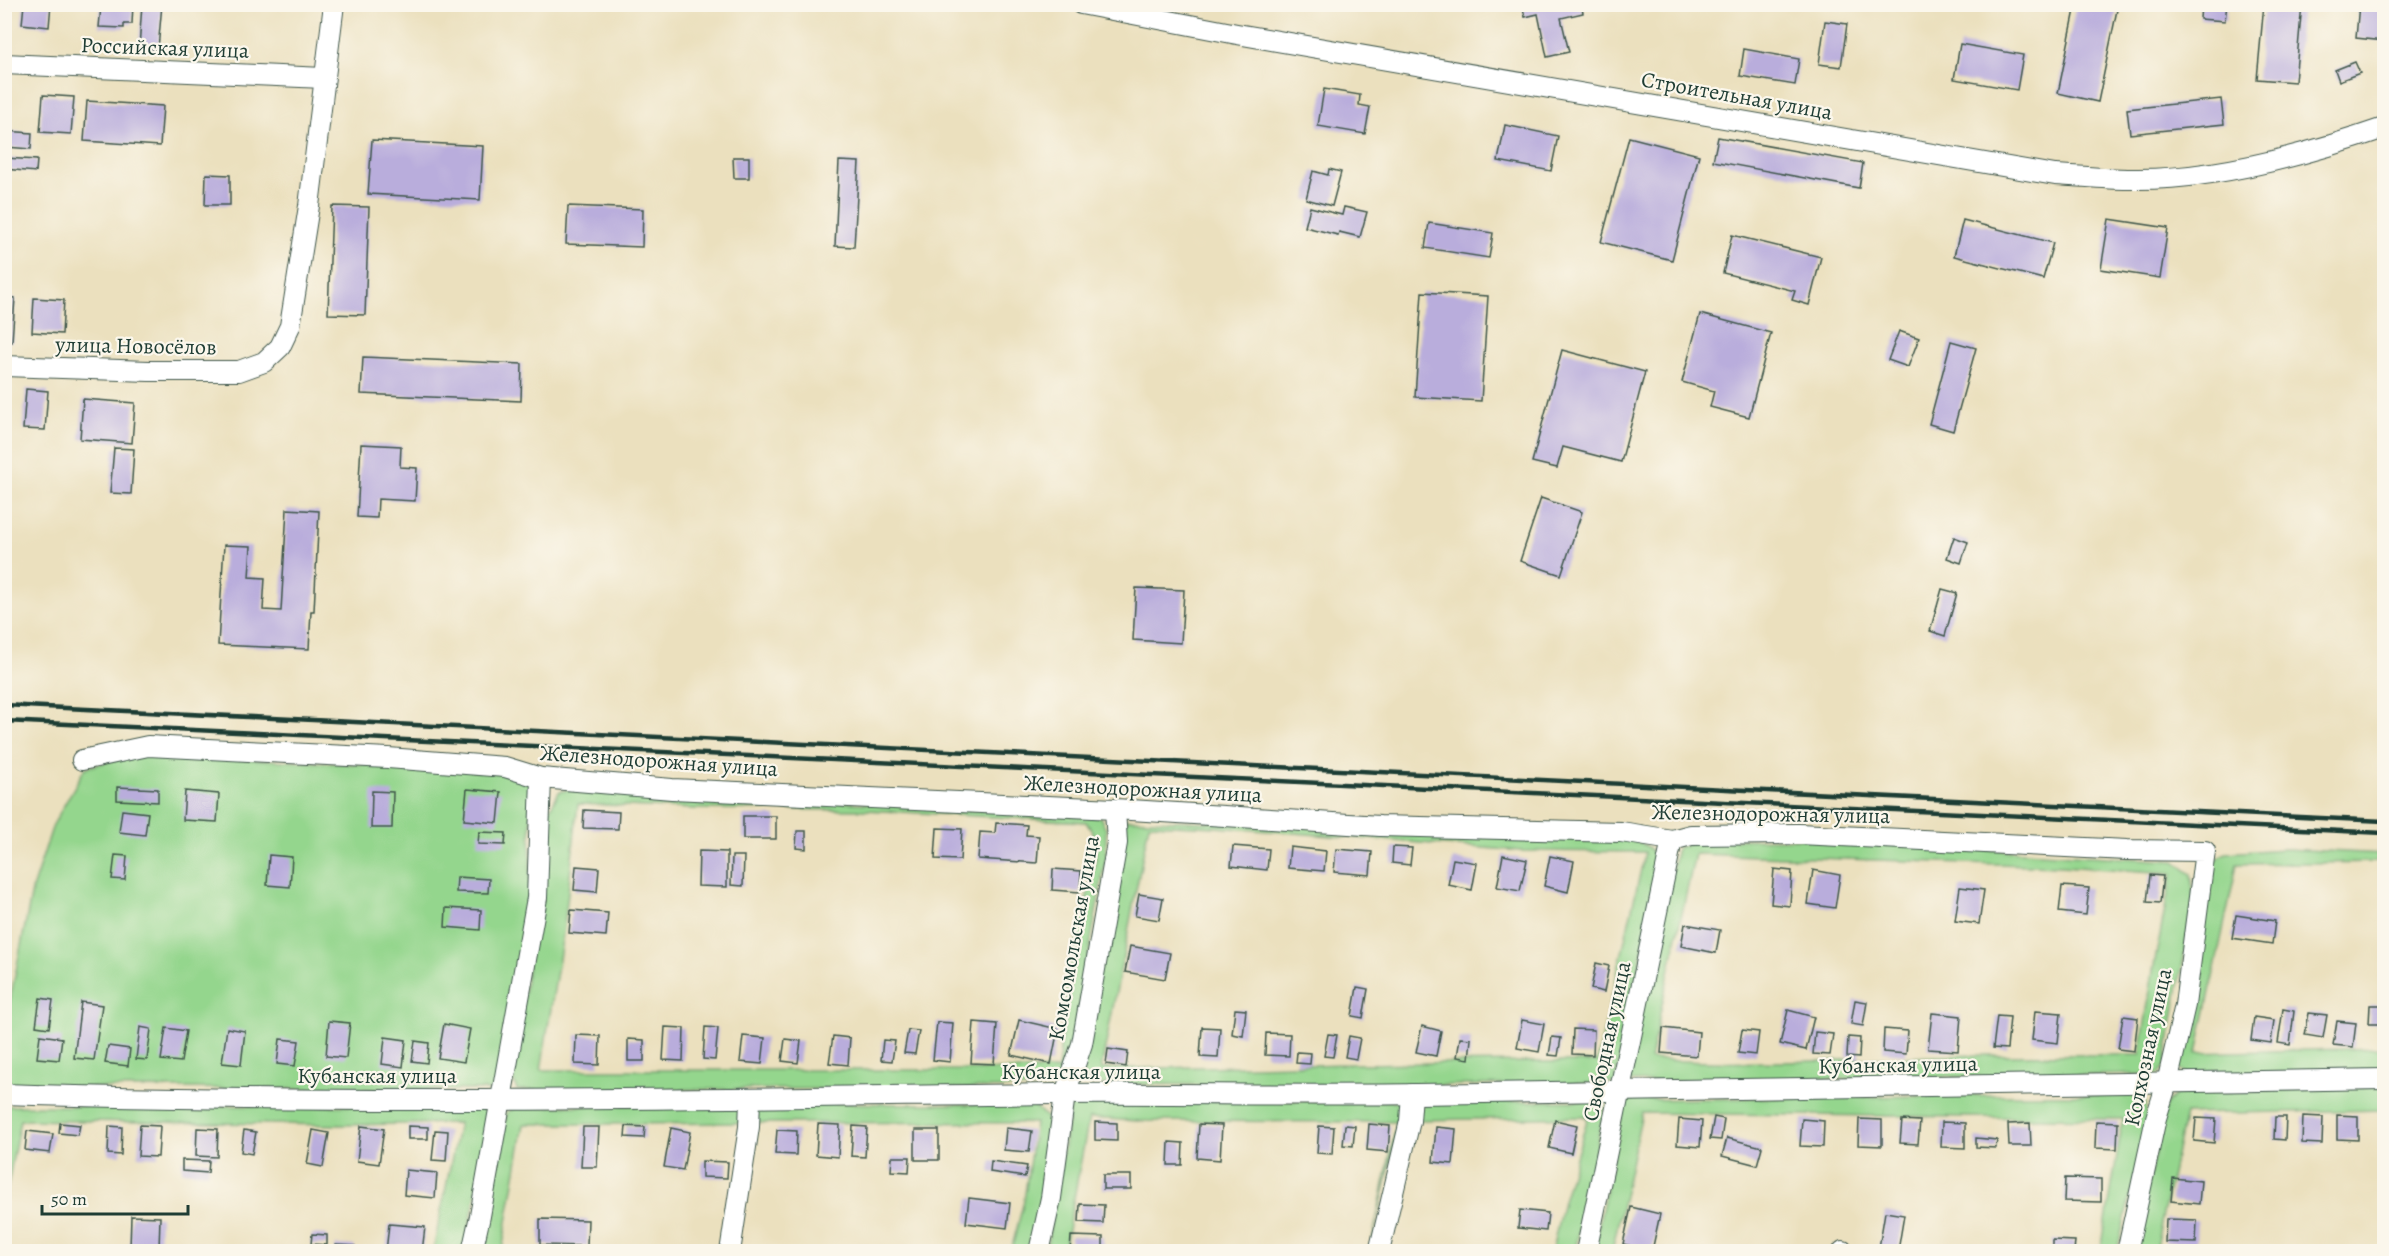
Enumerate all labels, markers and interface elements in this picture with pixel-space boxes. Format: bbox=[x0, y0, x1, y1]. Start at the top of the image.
street label: Российская улица bbox=[80, 30, 251, 66]
street label: Строительная улица bbox=[1639, 64, 1836, 128]
street label: улица Новосёлов bbox=[54, 330, 217, 362]
street label: Железнодорожная улица bbox=[539, 738, 780, 784]
street label: Железнодорожная улица bbox=[1023, 768, 1264, 810]
street label: Железнодорожная улица bbox=[1651, 797, 1891, 831]
street label: Комсомольская улица bbox=[1041, 832, 1107, 1043]
street label: Свободная улица bbox=[1575, 958, 1639, 1124]
street label: Колхозная улица bbox=[2117, 965, 2180, 1129]
street label: Кубанская улица bbox=[1818, 1049, 1979, 1081]
street label: Кубанская улица bbox=[1001, 1057, 1162, 1087]
street label: Кубанская улица bbox=[297, 1061, 458, 1091]
scale bar bbox=[42, 1178, 188, 1216]
text: 50 m bbox=[51, 1187, 87, 1211]

